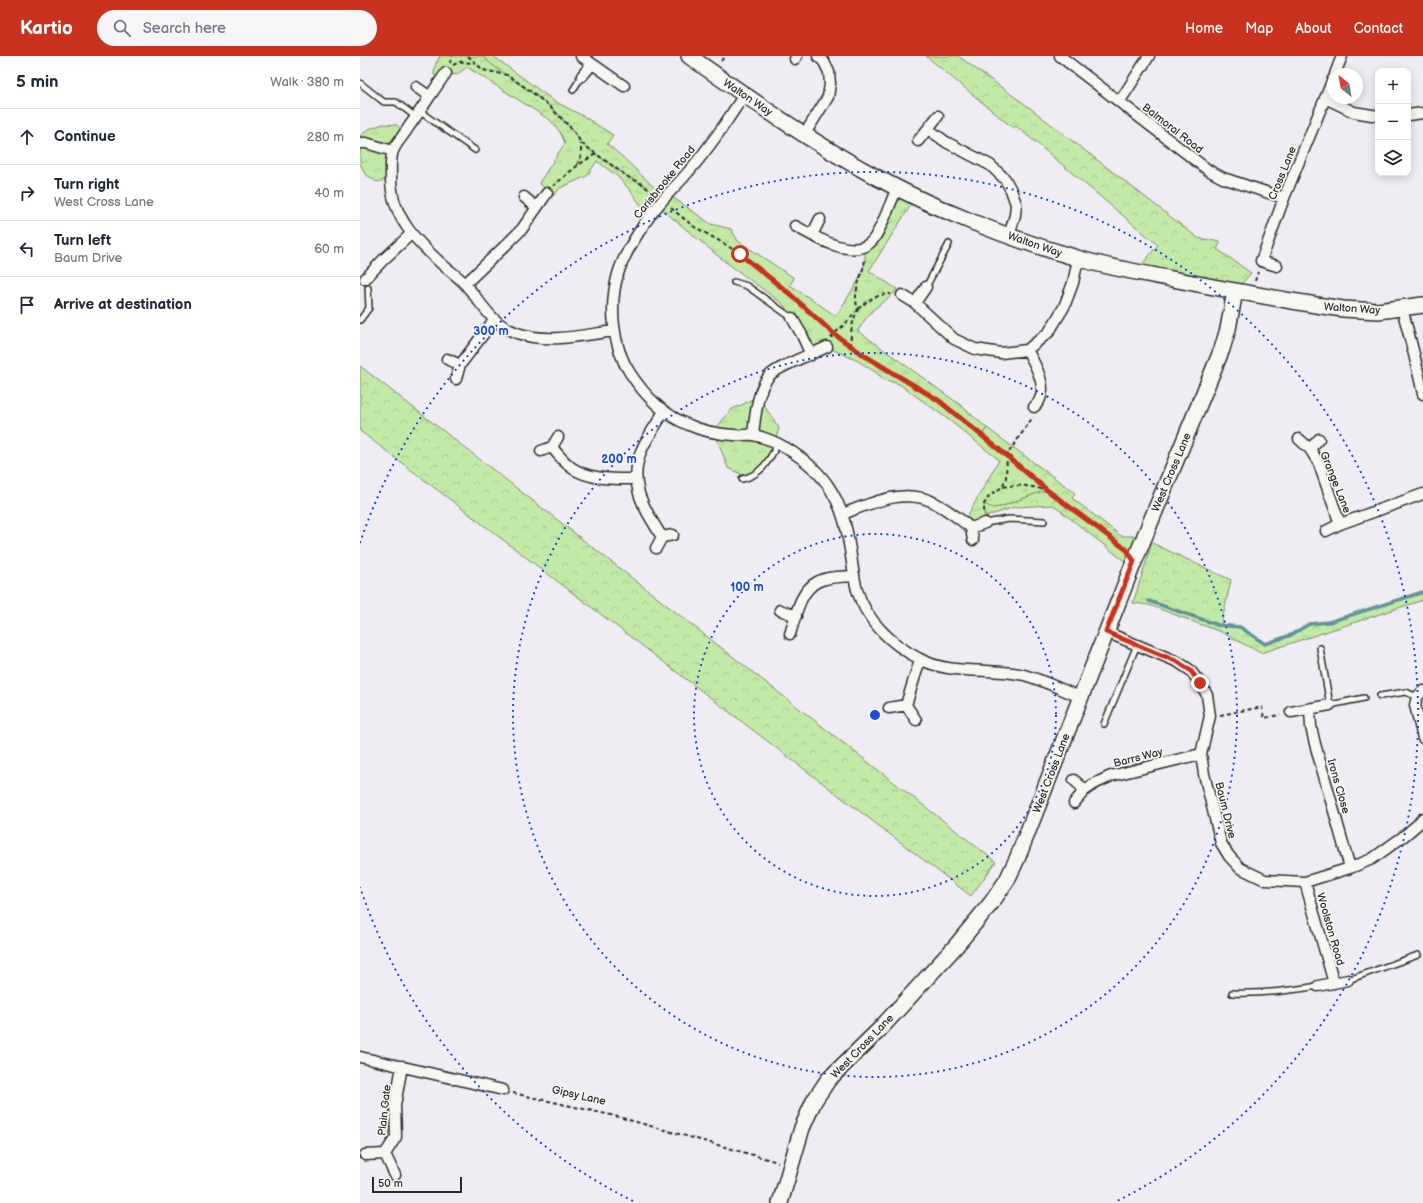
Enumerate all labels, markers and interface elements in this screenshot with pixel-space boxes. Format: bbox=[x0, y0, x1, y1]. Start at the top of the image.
search box bbox=[97, 10, 377, 46]
text: Kartio bbox=[20, 17, 73, 40]
icon: search bbox=[111, 17, 133, 39]
text: Search here bbox=[143, 19, 226, 38]
text: Home bbox=[1185, 20, 1223, 37]
text: Map bbox=[1245, 20, 1273, 37]
text: About bbox=[1295, 20, 1332, 37]
text: Contact bbox=[1354, 20, 1403, 37]
north arrow bbox=[1327, 68, 1363, 104]
map controls bbox=[1375, 68, 1411, 176]
button: + bbox=[1375, 68, 1411, 104]
text: 5 min bbox=[16, 72, 59, 92]
text: Walk · 380 m bbox=[270, 74, 344, 90]
street label: Walton Way bbox=[721, 76, 775, 119]
street label: Balmoral Road bbox=[1140, 101, 1206, 156]
button: − bbox=[1375, 104, 1411, 140]
icon: ahead bbox=[16, 126, 38, 148]
text: Continue bbox=[54, 127, 116, 146]
text: 280 m bbox=[307, 129, 344, 145]
button: layers bbox=[1375, 140, 1411, 176]
street label: Carisbrooke Road bbox=[631, 143, 698, 221]
street label: Cross Lane bbox=[1266, 144, 1299, 202]
text: Turn right bbox=[54, 175, 119, 194]
icon: right bbox=[16, 182, 38, 204]
text: 40 m bbox=[314, 185, 344, 201]
text: West Cross Lane bbox=[54, 194, 154, 210]
street label: Walton Way bbox=[1006, 229, 1064, 260]
text: Turn left bbox=[54, 231, 111, 250]
icon: left bbox=[16, 238, 38, 260]
text: 60 m bbox=[314, 241, 344, 257]
route start bbox=[731, 245, 749, 263]
text: Baum Drive bbox=[54, 250, 122, 266]
icon: arrive bbox=[16, 294, 38, 316]
text: Arrive at destination bbox=[54, 295, 192, 314]
street label: Walton Way bbox=[1323, 300, 1381, 317]
text: 300 m bbox=[473, 324, 509, 339]
street label: West Cross Lane bbox=[1149, 430, 1194, 514]
street label: Grange Lane bbox=[1317, 450, 1354, 515]
text: 200 m bbox=[601, 452, 637, 467]
text: 100 m bbox=[730, 580, 764, 595]
route end bbox=[1191, 674, 1209, 692]
centre of rings bbox=[868, 708, 882, 722]
street label: West Cross Lane bbox=[1030, 731, 1073, 815]
street label: Barrs Way bbox=[1112, 745, 1164, 770]
street label: Irons Close bbox=[1324, 757, 1353, 816]
street label: Baum Drive bbox=[1212, 780, 1239, 840]
street label: Woolston Road bbox=[1314, 891, 1347, 967]
street label: West Cross Lane bbox=[828, 1011, 897, 1081]
street label: Plain Gate bbox=[375, 1083, 394, 1136]
street label: Gipsy Lane bbox=[551, 1083, 608, 1108]
scale bar bbox=[372, 1175, 462, 1194]
text: 50 m bbox=[378, 1177, 403, 1190]

